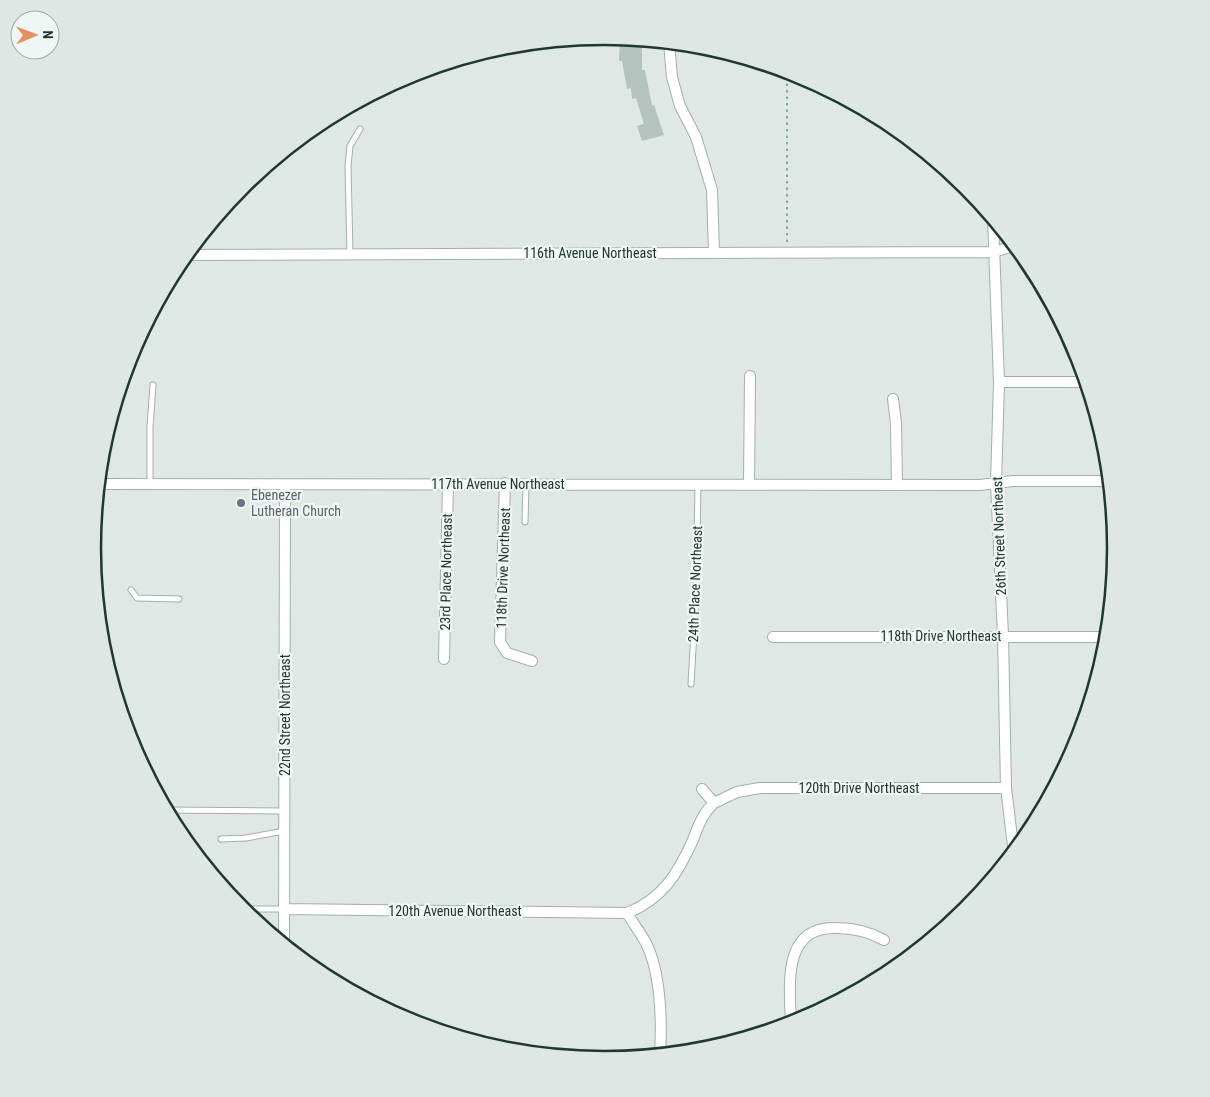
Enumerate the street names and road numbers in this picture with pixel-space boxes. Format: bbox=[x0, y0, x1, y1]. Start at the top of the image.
street label: 116th Avenue Northeast bbox=[523, 245, 657, 261]
street label: 117th Avenue Northeast bbox=[431, 476, 565, 492]
street label: 26th Street Northeast bbox=[989, 476, 1009, 596]
street label: 118th Drive Northeast bbox=[493, 507, 513, 629]
street label: 23rd Place Northeast bbox=[437, 513, 455, 631]
street label: 24th Place Northeast bbox=[685, 525, 705, 643]
street label: 118th Drive Northeast bbox=[880, 628, 1002, 644]
street label: 22nd Street Northeast bbox=[277, 654, 293, 776]
street label: 120th Drive Northeast bbox=[798, 780, 920, 796]
street label: 120th Avenue Northeast bbox=[388, 903, 522, 919]

